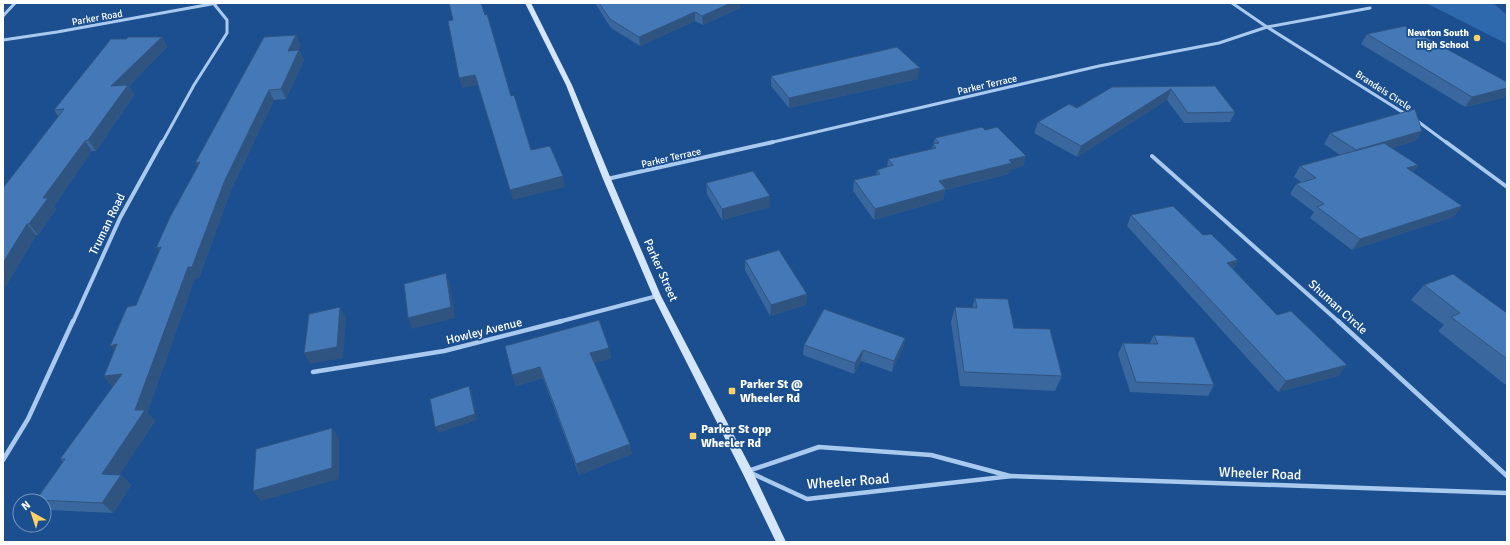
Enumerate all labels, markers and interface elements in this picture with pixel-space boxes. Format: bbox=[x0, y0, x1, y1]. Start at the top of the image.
street label: Parker Road bbox=[71, 8, 123, 28]
place label: Newton South High School bbox=[1407, 27, 1470, 51]
marker: Newton South High School bbox=[1472, 33, 1482, 43]
street label: Brandeis Circle bbox=[1353, 68, 1414, 113]
street label: Parker Terrace bbox=[956, 72, 1018, 98]
street label: Parker Terrace bbox=[640, 145, 702, 171]
street label: Truman Road bbox=[86, 191, 129, 258]
street label: Parker Street bbox=[640, 236, 681, 304]
street label: Shuman Circle bbox=[1305, 277, 1370, 338]
street label: Howley Avenue bbox=[444, 315, 524, 348]
place label: Parker St @ Wheeler Rd bbox=[740, 377, 803, 406]
marker: Parker St @ Wheeler Rd bbox=[727, 386, 737, 396]
place label: Parker St opp Wheeler Rd bbox=[701, 422, 772, 451]
marker: Parker St opp Wheeler Rd bbox=[688, 431, 698, 441]
street label: Wheeler Road bbox=[1218, 464, 1302, 483]
street label: Wheeler Road bbox=[806, 470, 890, 493]
north arrow bbox=[12, 493, 52, 533]
text: N bbox=[19, 498, 33, 513]

